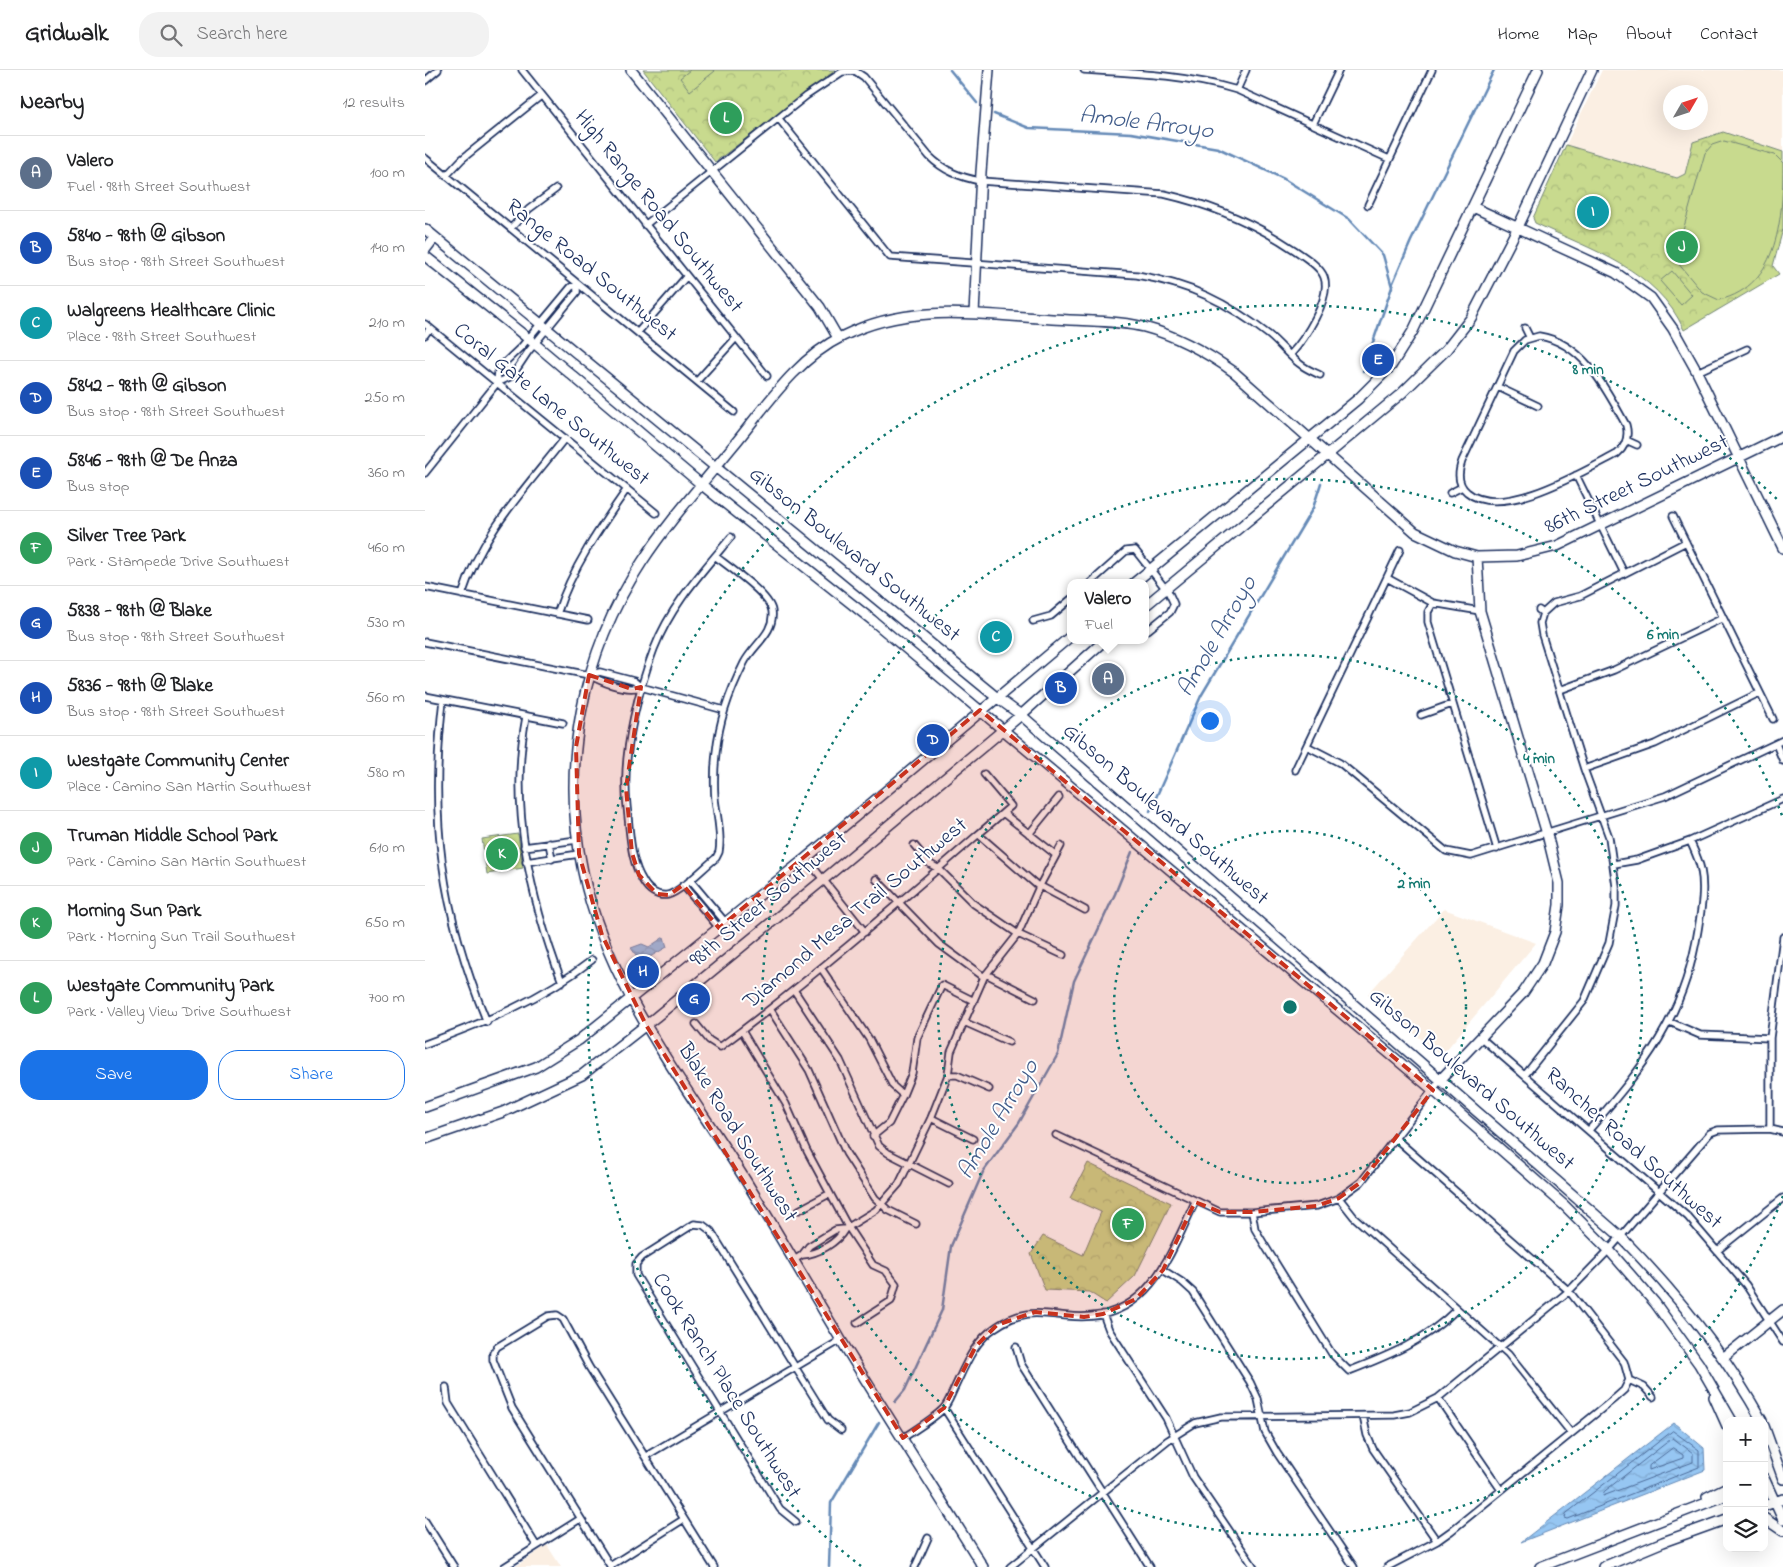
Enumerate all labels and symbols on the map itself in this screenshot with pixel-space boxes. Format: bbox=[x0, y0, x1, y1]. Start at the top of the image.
north arrow bbox=[1663, 85, 1708, 130]
water label: Amole Arroyo bbox=[1077, 98, 1216, 150]
pin: L bbox=[710, 99, 742, 137]
street label: High Range Road Southwest bbox=[568, 105, 748, 319]
pin: I bbox=[1577, 193, 1609, 231]
street label: Range Road Southwest bbox=[500, 194, 682, 348]
pin: J bbox=[1666, 228, 1698, 266]
street label: Coral Gate Lane Southwest bbox=[446, 316, 657, 495]
pin: E bbox=[1362, 341, 1394, 379]
text: 8 min bbox=[1571, 359, 1604, 381]
street label: 86th Street Southwest bbox=[1540, 426, 1735, 543]
street label: Gibson Boulevard Southwest bbox=[741, 459, 967, 651]
water label: Amole Arroyo bbox=[1169, 569, 1268, 704]
pin: C bbox=[980, 618, 1012, 656]
text: 6 min bbox=[1646, 624, 1680, 646]
pin: A bbox=[1092, 660, 1124, 698]
pin: B bbox=[1045, 669, 1077, 707]
your location bbox=[1197, 708, 1223, 734]
street label: Gibson Boulevard Southwest bbox=[1055, 716, 1276, 914]
pin: D bbox=[917, 721, 949, 759]
text: 4 min bbox=[1522, 748, 1555, 770]
street label: Diamond Mesa Trail Southwest bbox=[736, 810, 976, 1018]
street label: 98th Street Southwest bbox=[683, 824, 856, 976]
pin: K bbox=[486, 835, 518, 873]
text: 2 min bbox=[1397, 873, 1431, 895]
pin: H bbox=[627, 953, 659, 991]
pin: G bbox=[678, 980, 710, 1018]
street label: Gibson Boulevard Southwest bbox=[1361, 981, 1582, 1179]
centre of rings bbox=[1281, 998, 1299, 1016]
street label: Blake Road Southwest bbox=[668, 1036, 806, 1229]
water label: Amole Arroyo bbox=[949, 1052, 1049, 1187]
street label: Rancher Road Southwest bbox=[1537, 1060, 1729, 1238]
pin: F bbox=[1112, 1205, 1144, 1243]
street label: Cook Ranch Place Southwest bbox=[643, 1267, 809, 1506]

